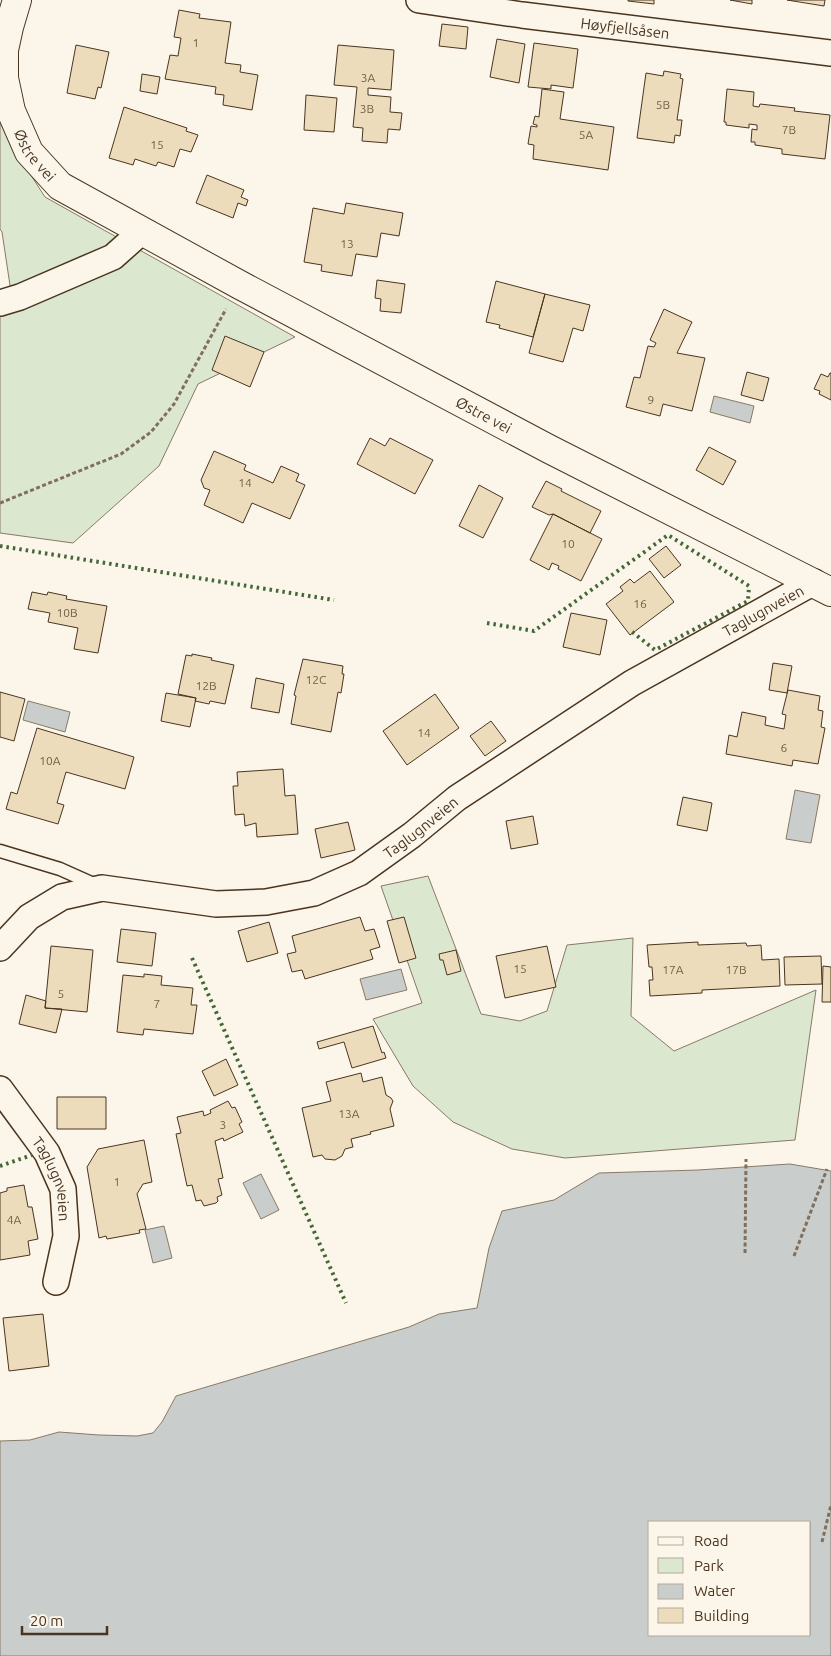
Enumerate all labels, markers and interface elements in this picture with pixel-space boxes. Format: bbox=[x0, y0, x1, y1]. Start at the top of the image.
street label: Høyfjellsåsen bbox=[580, 14, 671, 42]
house number: 1 bbox=[193, 36, 199, 49]
house number: 3A bbox=[361, 71, 375, 84]
house number: 5B bbox=[656, 98, 670, 111]
house number: 3B bbox=[360, 102, 374, 115]
house number: 7B bbox=[782, 123, 796, 136]
street label: Østre vei bbox=[11, 126, 60, 184]
house number: 5A bbox=[579, 128, 593, 141]
house number: 15 bbox=[150, 138, 164, 151]
house number: 13 bbox=[340, 237, 354, 250]
street label: Østre vei bbox=[453, 393, 515, 436]
house number: 9 bbox=[648, 393, 654, 406]
house number: 14 bbox=[238, 476, 252, 489]
house number: 10 bbox=[561, 537, 575, 550]
street label: Taglugnveien bbox=[720, 581, 806, 640]
house number: 16 bbox=[633, 597, 647, 610]
house number: 10B bbox=[56, 606, 78, 619]
house number: 12C bbox=[306, 673, 327, 686]
house number: 12B bbox=[195, 679, 217, 692]
house number: 14 bbox=[417, 726, 431, 739]
house number: 6 bbox=[781, 741, 788, 754]
house number: 10A bbox=[39, 754, 61, 767]
street label: Taglugnveien bbox=[380, 793, 461, 861]
house number: 15 bbox=[513, 962, 527, 975]
house number: 17A bbox=[662, 963, 684, 976]
house number: 17B bbox=[725, 963, 747, 976]
house number: 5 bbox=[58, 987, 64, 1000]
house number: 7 bbox=[154, 997, 160, 1010]
house number: 13A bbox=[338, 1107, 360, 1120]
house number: 3 bbox=[220, 1118, 226, 1131]
street label: Taglugnveien bbox=[29, 1133, 74, 1222]
house number: 1 bbox=[114, 1175, 120, 1188]
house number: 4A bbox=[7, 1213, 21, 1226]
legend bbox=[648, 1521, 811, 1636]
text: Road bbox=[694, 1532, 729, 1549]
text: Park bbox=[694, 1557, 724, 1574]
text: Water bbox=[694, 1582, 735, 1599]
scale bar bbox=[22, 1604, 108, 1636]
text: Building bbox=[694, 1607, 749, 1624]
text: 20 m bbox=[30, 1612, 63, 1629]

